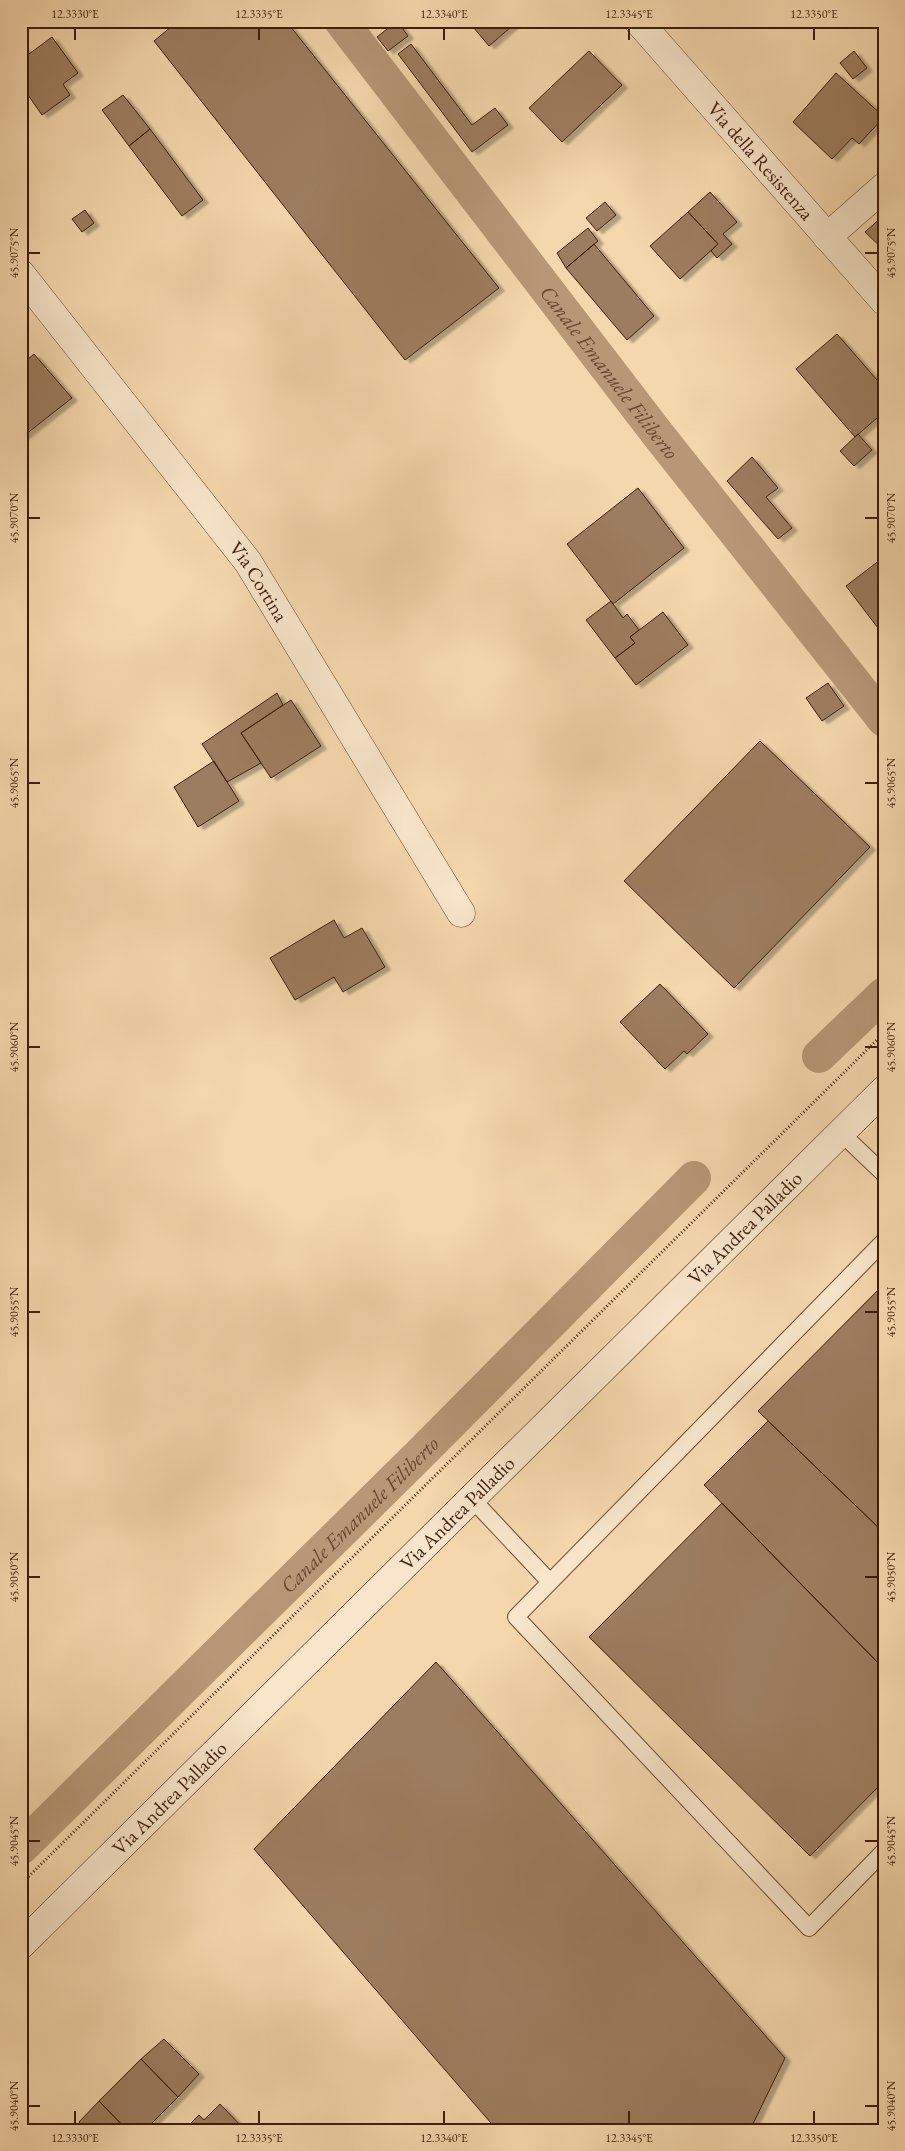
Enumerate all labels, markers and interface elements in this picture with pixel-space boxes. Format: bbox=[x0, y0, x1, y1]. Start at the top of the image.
text: 12.3330°E bbox=[51, 6, 99, 22]
text: 12.3335°E bbox=[235, 6, 283, 22]
text: 12.3340°E bbox=[420, 6, 468, 22]
text: 12.3345°E bbox=[605, 6, 653, 22]
text: 12.3350°E bbox=[790, 6, 838, 22]
street label: Via della Resistenza bbox=[702, 96, 820, 226]
text: 45.9075°N bbox=[6, 227, 22, 278]
text: 45.9075°N bbox=[883, 227, 899, 278]
water label: Canale Emanuele Filiberto bbox=[535, 279, 685, 464]
text: 45.9070°N bbox=[6, 492, 22, 543]
text: 45.9070°N bbox=[883, 492, 899, 543]
street label: Via Cortina bbox=[224, 536, 294, 626]
text: 45.9065°N bbox=[6, 757, 22, 808]
text: 45.9065°N bbox=[883, 757, 899, 808]
text: 45.9060°N bbox=[6, 1021, 22, 1072]
text: 45.9060°N bbox=[883, 1021, 899, 1072]
street label: Via Andrea Palladio bbox=[682, 1165, 808, 1290]
text: 45.9055°N bbox=[6, 1286, 22, 1337]
text: 45.9055°N bbox=[883, 1286, 899, 1337]
water label: Canale Emanuele Filiberto bbox=[274, 1430, 444, 1598]
street label: Via Andrea Palladio bbox=[394, 1450, 520, 1575]
text: 45.9050°N bbox=[6, 1551, 22, 1602]
text: 45.9050°N bbox=[883, 1551, 899, 1602]
street label: Via Andrea Palladio bbox=[106, 1735, 233, 1860]
text: 45.9045°N bbox=[6, 1815, 22, 1866]
text: 45.9045°N bbox=[883, 1815, 899, 1866]
text: 45.9040°N bbox=[6, 2080, 22, 2131]
text: 45.9040°N bbox=[883, 2080, 899, 2131]
text: 12.3330°E bbox=[51, 2130, 99, 2146]
text: 12.3335°E bbox=[235, 2130, 283, 2146]
text: 12.3340°E bbox=[420, 2130, 468, 2146]
text: 12.3345°E bbox=[605, 2130, 653, 2146]
text: 12.3350°E bbox=[790, 2130, 838, 2146]

